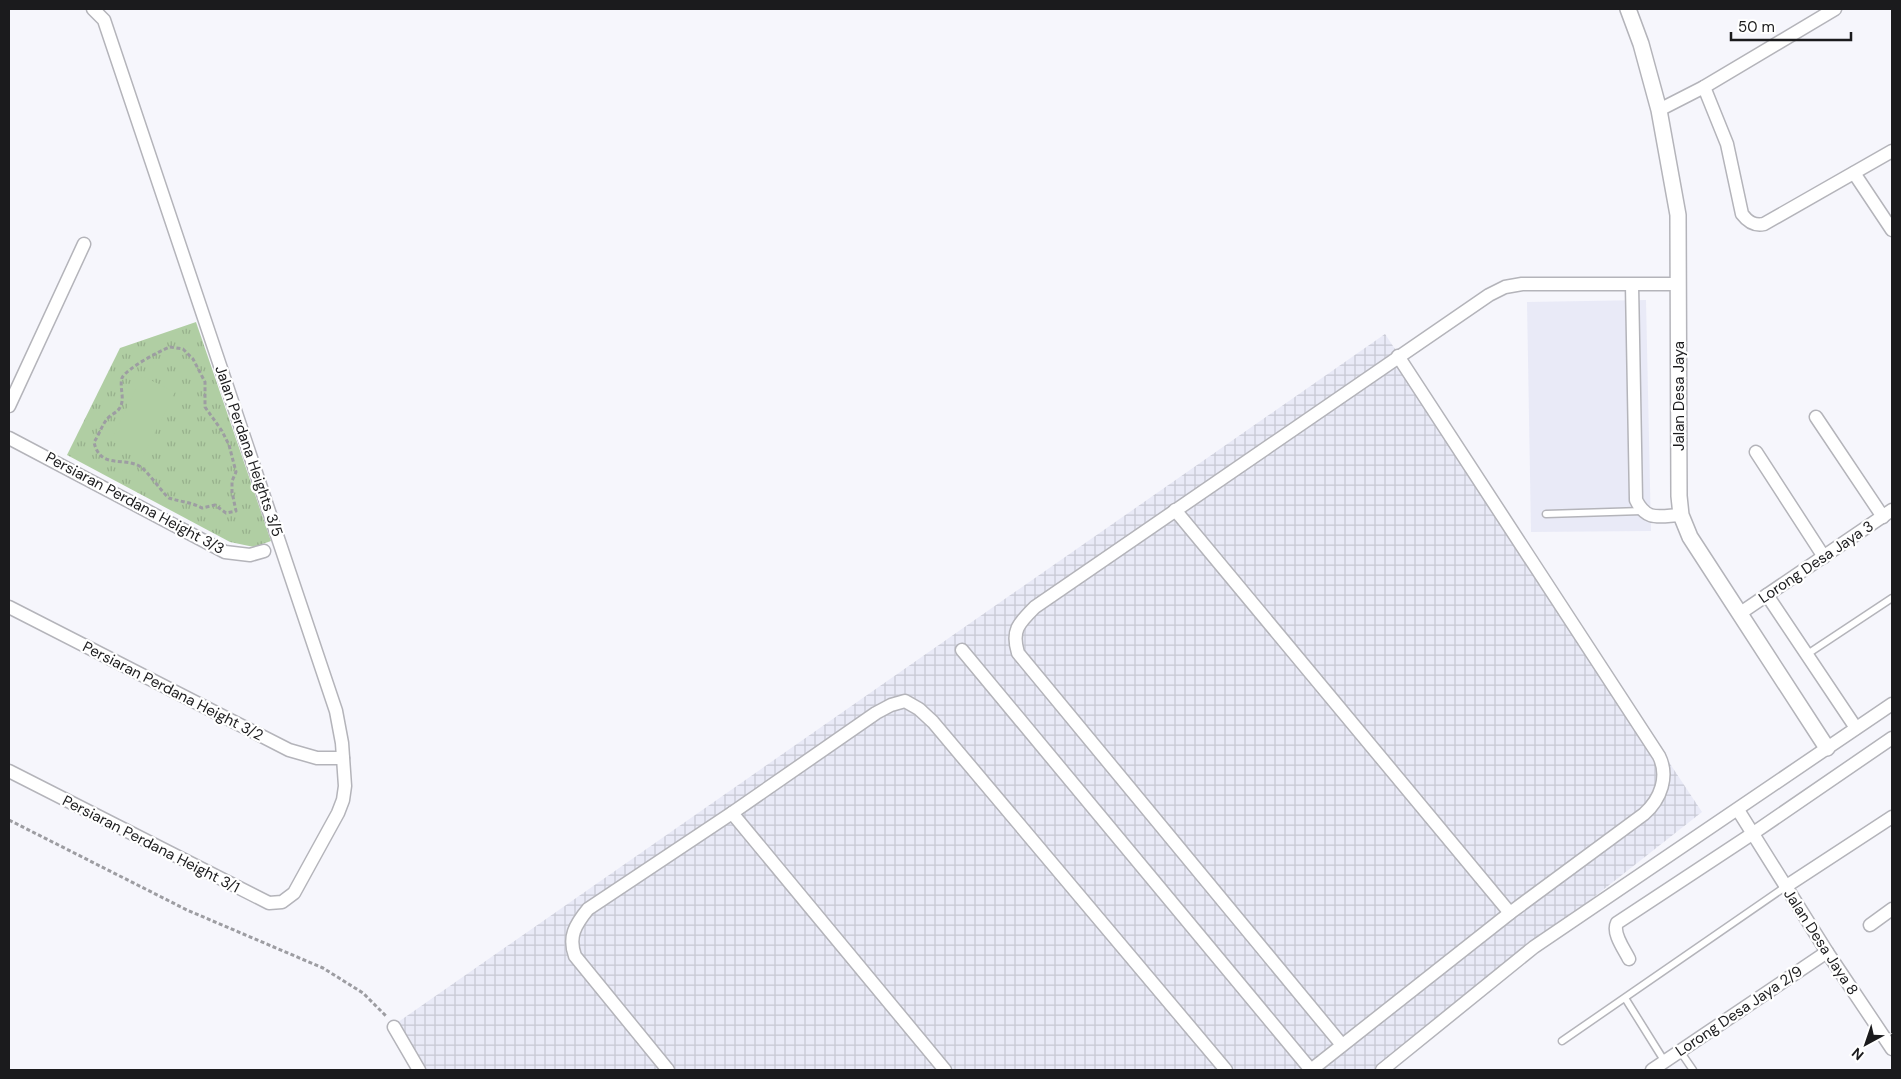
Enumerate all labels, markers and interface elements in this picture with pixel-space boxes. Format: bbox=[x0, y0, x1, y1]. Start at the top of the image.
scale bar bbox=[1731, 10, 1851, 42]
text: 50 m bbox=[1738, 17, 1775, 37]
street label: Jalan Desa Jaya bbox=[1669, 341, 1689, 451]
street label: Jalan Perdana Heights 3/5 bbox=[210, 363, 288, 539]
street label: Persiaran Perdana Height 3/3 bbox=[42, 447, 228, 559]
street label: Lorong Desa Jaya 3 bbox=[1755, 516, 1877, 608]
street label: Persiaran Perdana Height 3/2 bbox=[79, 637, 267, 745]
street label: Persiaran Perdana Height 3/1 bbox=[59, 791, 243, 897]
street label: Jalan Desa Jaya 8 bbox=[1779, 885, 1863, 999]
street label: Lorong Desa Jaya 2/9 bbox=[1672, 961, 1806, 1061]
north arrow bbox=[1841, 1019, 1891, 1069]
text: N bbox=[1848, 1044, 1867, 1064]

